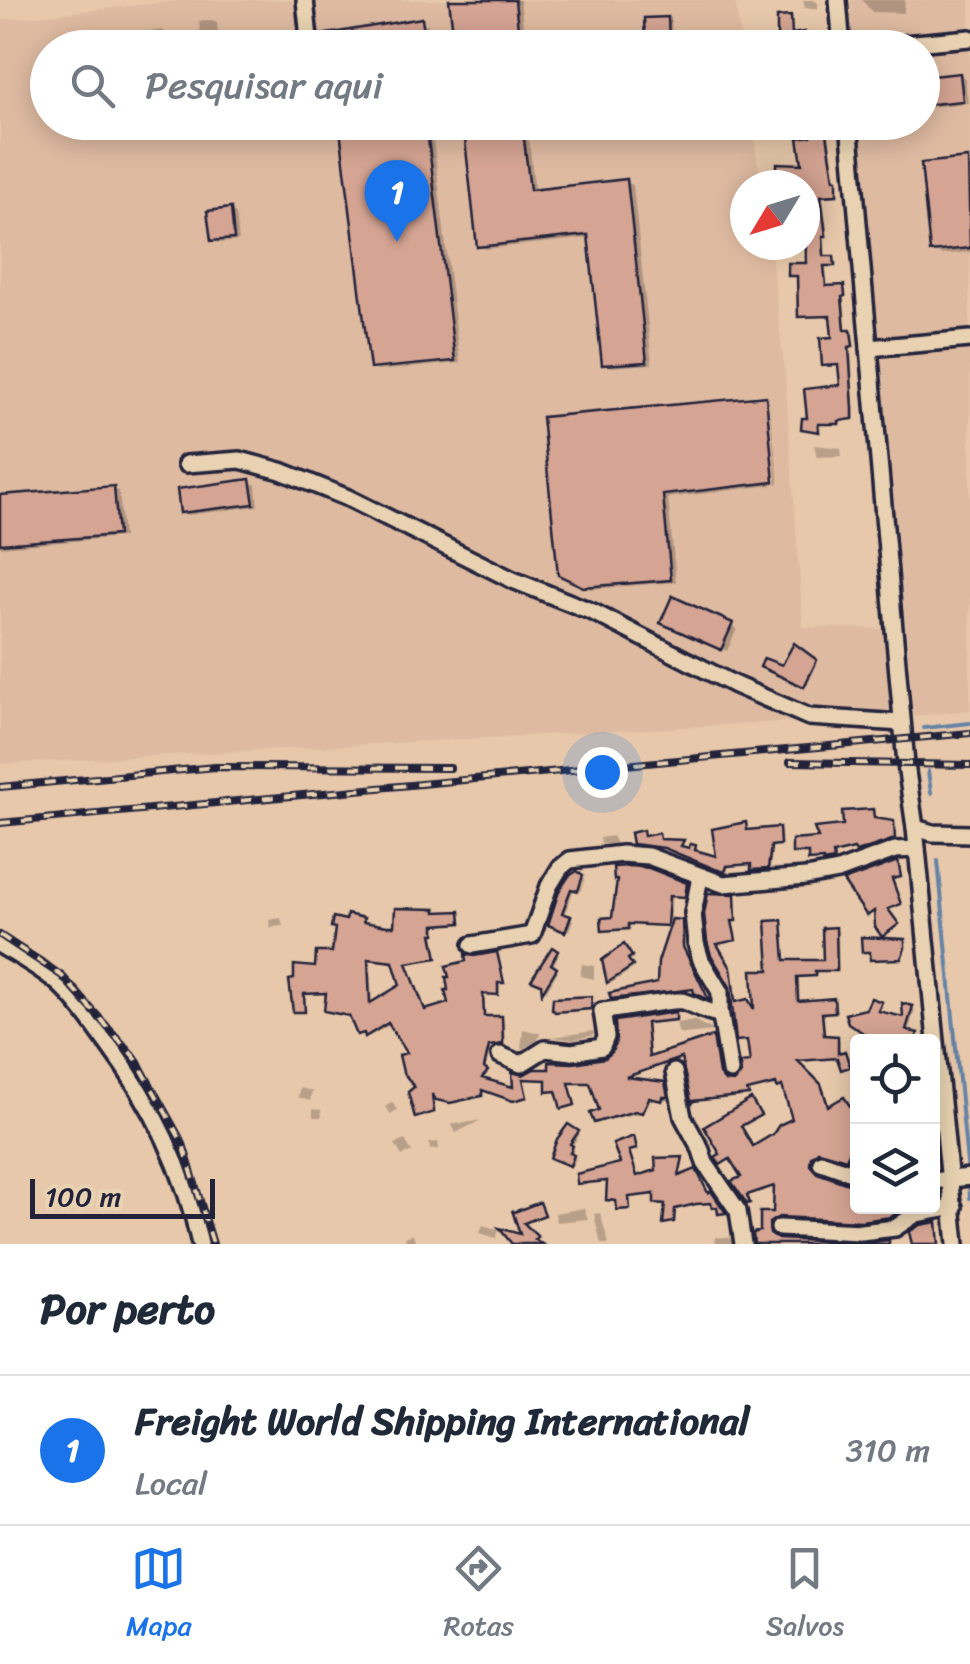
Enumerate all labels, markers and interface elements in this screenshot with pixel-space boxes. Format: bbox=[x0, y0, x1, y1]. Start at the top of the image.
search box bbox=[30, 30, 940, 140]
text: Pesquisar aqui bbox=[145, 52, 383, 119]
icon: search bbox=[65, 58, 120, 113]
pin: 1 bbox=[364, 160, 430, 242]
north arrow bbox=[730, 170, 820, 260]
your location bbox=[577, 747, 628, 798]
map controls bbox=[850, 1034, 940, 1214]
button: locate bbox=[850, 1034, 940, 1124]
button: layers bbox=[850, 1124, 940, 1214]
text: 100 m bbox=[45, 1172, 121, 1221]
scale bar bbox=[30, 1174, 215, 1218]
text: Por perto bbox=[40, 1272, 215, 1346]
text: Freight World Shipping International bbox=[135, 1388, 750, 1455]
text: 1 bbox=[66, 1422, 79, 1479]
text: 310 m bbox=[846, 1422, 930, 1479]
text: Local bbox=[135, 1455, 207, 1512]
tab: Mapa bbox=[126, 1541, 192, 1650]
tab: Rotas bbox=[443, 1541, 514, 1650]
tab: Salvos bbox=[766, 1541, 844, 1650]

